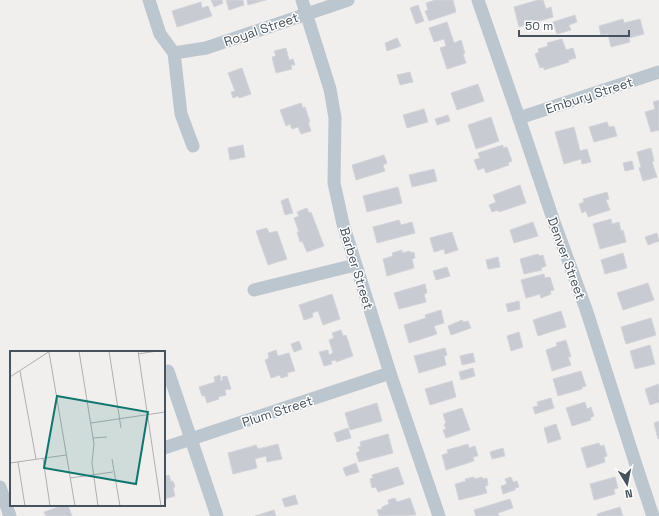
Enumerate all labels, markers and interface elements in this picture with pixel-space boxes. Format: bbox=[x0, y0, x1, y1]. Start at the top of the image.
street label: Royal Street bbox=[222, 9, 301, 50]
scale bar bbox=[519, 12, 629, 38]
text: 50 m bbox=[525, 18, 553, 34]
street label: Embury Street bbox=[543, 73, 635, 118]
street label: Denver Street bbox=[544, 215, 589, 302]
street label: Barber Street bbox=[336, 225, 377, 311]
inset map bbox=[10, 351, 165, 506]
street label: Plum Street bbox=[240, 392, 315, 431]
north arrow bbox=[607, 464, 647, 504]
text: N bbox=[624, 486, 634, 501]

